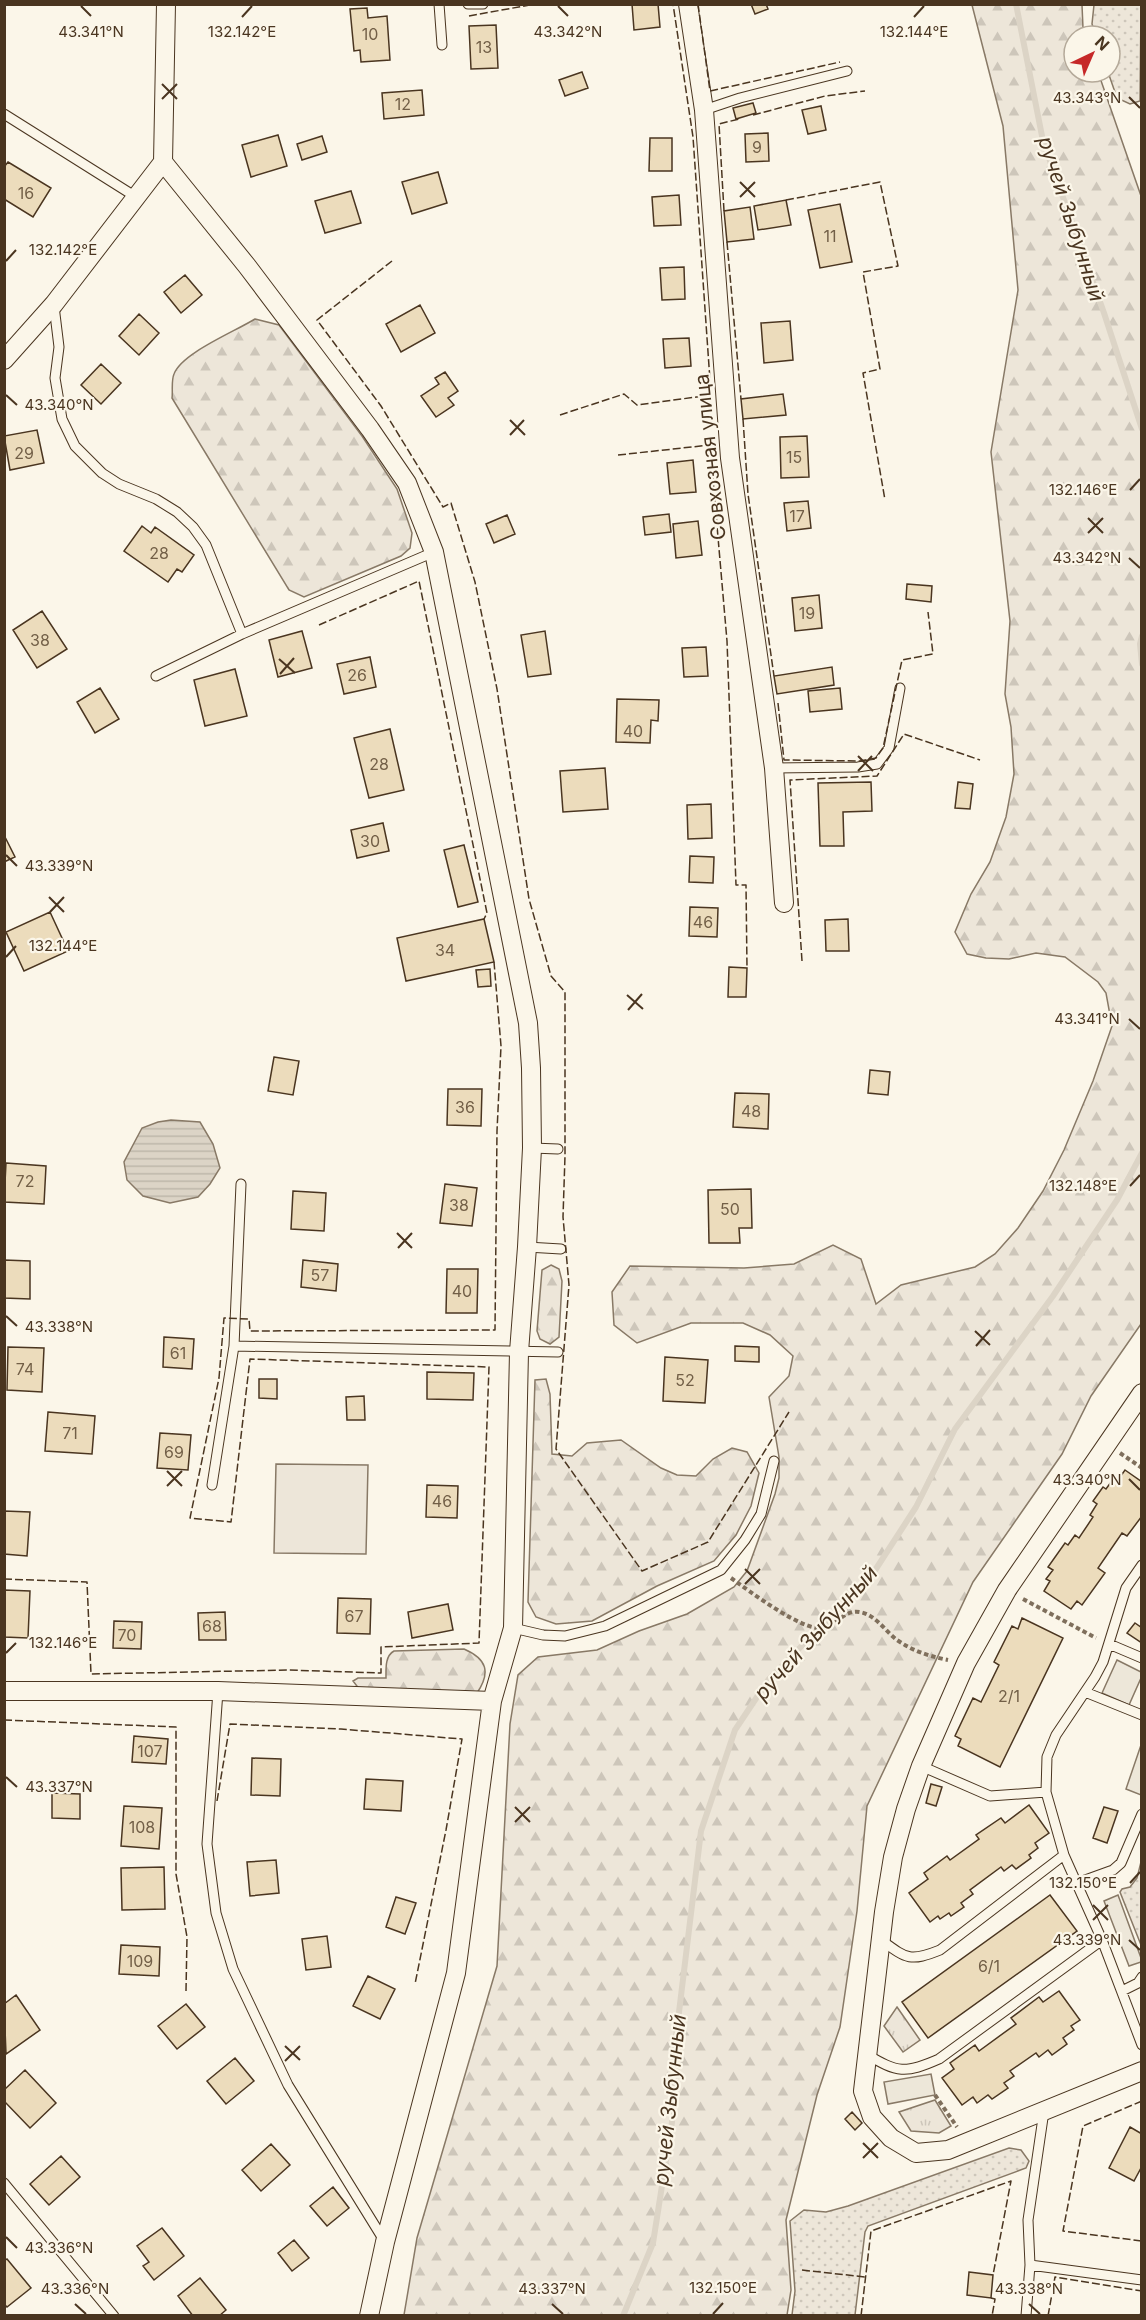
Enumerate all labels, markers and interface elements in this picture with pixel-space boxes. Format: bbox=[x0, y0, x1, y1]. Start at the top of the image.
text: 43.341°N bbox=[58, 22, 124, 41]
text: 132.142°E bbox=[208, 22, 276, 41]
text: 43.342°N bbox=[534, 22, 602, 41]
text: 132.144°E bbox=[880, 22, 948, 41]
house number: 10 bbox=[362, 24, 378, 44]
north arrow bbox=[1062, 24, 1122, 84]
text: N bbox=[1091, 32, 1114, 55]
house number: 13 bbox=[476, 37, 492, 57]
text: 43.343°N bbox=[1053, 88, 1121, 107]
house number: 12 bbox=[395, 94, 411, 114]
water label: ручей Зыбунный bbox=[1033, 132, 1110, 305]
house number: 9 bbox=[752, 137, 762, 157]
house number: 16 bbox=[18, 183, 34, 203]
house number: 11 bbox=[823, 226, 837, 246]
text: 132.142°E bbox=[29, 240, 97, 259]
street label: Совхозная улица bbox=[689, 373, 731, 541]
text: 43.340°N bbox=[24, 395, 94, 414]
house number: 29 bbox=[14, 443, 34, 463]
house number: 15 bbox=[786, 447, 802, 467]
text: 132.146°E bbox=[1049, 480, 1117, 499]
house number: 17 bbox=[789, 506, 805, 526]
house number: 28 bbox=[149, 543, 169, 563]
text: 43.342°N bbox=[1053, 548, 1121, 567]
house number: 19 bbox=[799, 603, 815, 623]
house number: 38 bbox=[30, 630, 50, 650]
house number: 26 bbox=[347, 665, 367, 685]
house number: 40 bbox=[623, 721, 643, 741]
house number: 28 bbox=[369, 754, 389, 774]
house number: 30 bbox=[360, 831, 380, 851]
text: 43.339°N bbox=[25, 856, 93, 875]
house number: 46 bbox=[693, 912, 713, 932]
text: 132.144°E bbox=[29, 936, 97, 955]
house number: 34 bbox=[435, 940, 455, 960]
text: 43.341°N bbox=[1054, 1009, 1120, 1028]
house number: 36 bbox=[455, 1097, 475, 1117]
house number: 48 bbox=[741, 1101, 761, 1121]
house number: 72 bbox=[16, 1171, 34, 1191]
text: 132.148°E bbox=[1049, 1176, 1117, 1195]
house number: 38 bbox=[449, 1195, 469, 1215]
house number: 50 bbox=[720, 1199, 740, 1219]
house number: 57 bbox=[311, 1265, 329, 1285]
house number: 40 bbox=[452, 1281, 472, 1301]
text: 43.338°N bbox=[25, 1317, 93, 1336]
house number: 61 bbox=[170, 1343, 186, 1363]
house number: 74 bbox=[16, 1359, 34, 1379]
house number: 52 bbox=[675, 1370, 695, 1390]
house number: 71 bbox=[62, 1423, 78, 1443]
house number: 69 bbox=[164, 1442, 184, 1462]
text: 43.340°N bbox=[1052, 1470, 1122, 1489]
house number: 46 bbox=[432, 1491, 452, 1511]
water label: ручей Зыбунный bbox=[748, 1560, 883, 1706]
house number: 67 bbox=[345, 1606, 363, 1626]
house number: 68 bbox=[202, 1616, 222, 1636]
house number: 70 bbox=[118, 1625, 136, 1645]
text: 132.146°E bbox=[29, 1633, 97, 1652]
house number: 2/1 bbox=[998, 1686, 1020, 1706]
house number: 107 bbox=[137, 1741, 163, 1761]
text: 43.337°N bbox=[25, 1777, 93, 1796]
house number: 108 bbox=[129, 1817, 155, 1837]
text: 132.150°E bbox=[1049, 1873, 1117, 1892]
text: 43.339°N bbox=[1053, 1930, 1121, 1949]
house number: 109 bbox=[127, 1951, 153, 1971]
house number: 6/1 bbox=[978, 1956, 1000, 1976]
water label: ручей Зыбунный bbox=[648, 2013, 691, 2188]
text: 43.336°N bbox=[25, 2238, 93, 2257]
text: 132.150°E bbox=[689, 2278, 757, 2297]
text: 43.336°N bbox=[41, 2279, 109, 2298]
text: 43.337°N bbox=[518, 2279, 586, 2298]
text: 43.338°N bbox=[995, 2279, 1063, 2298]

